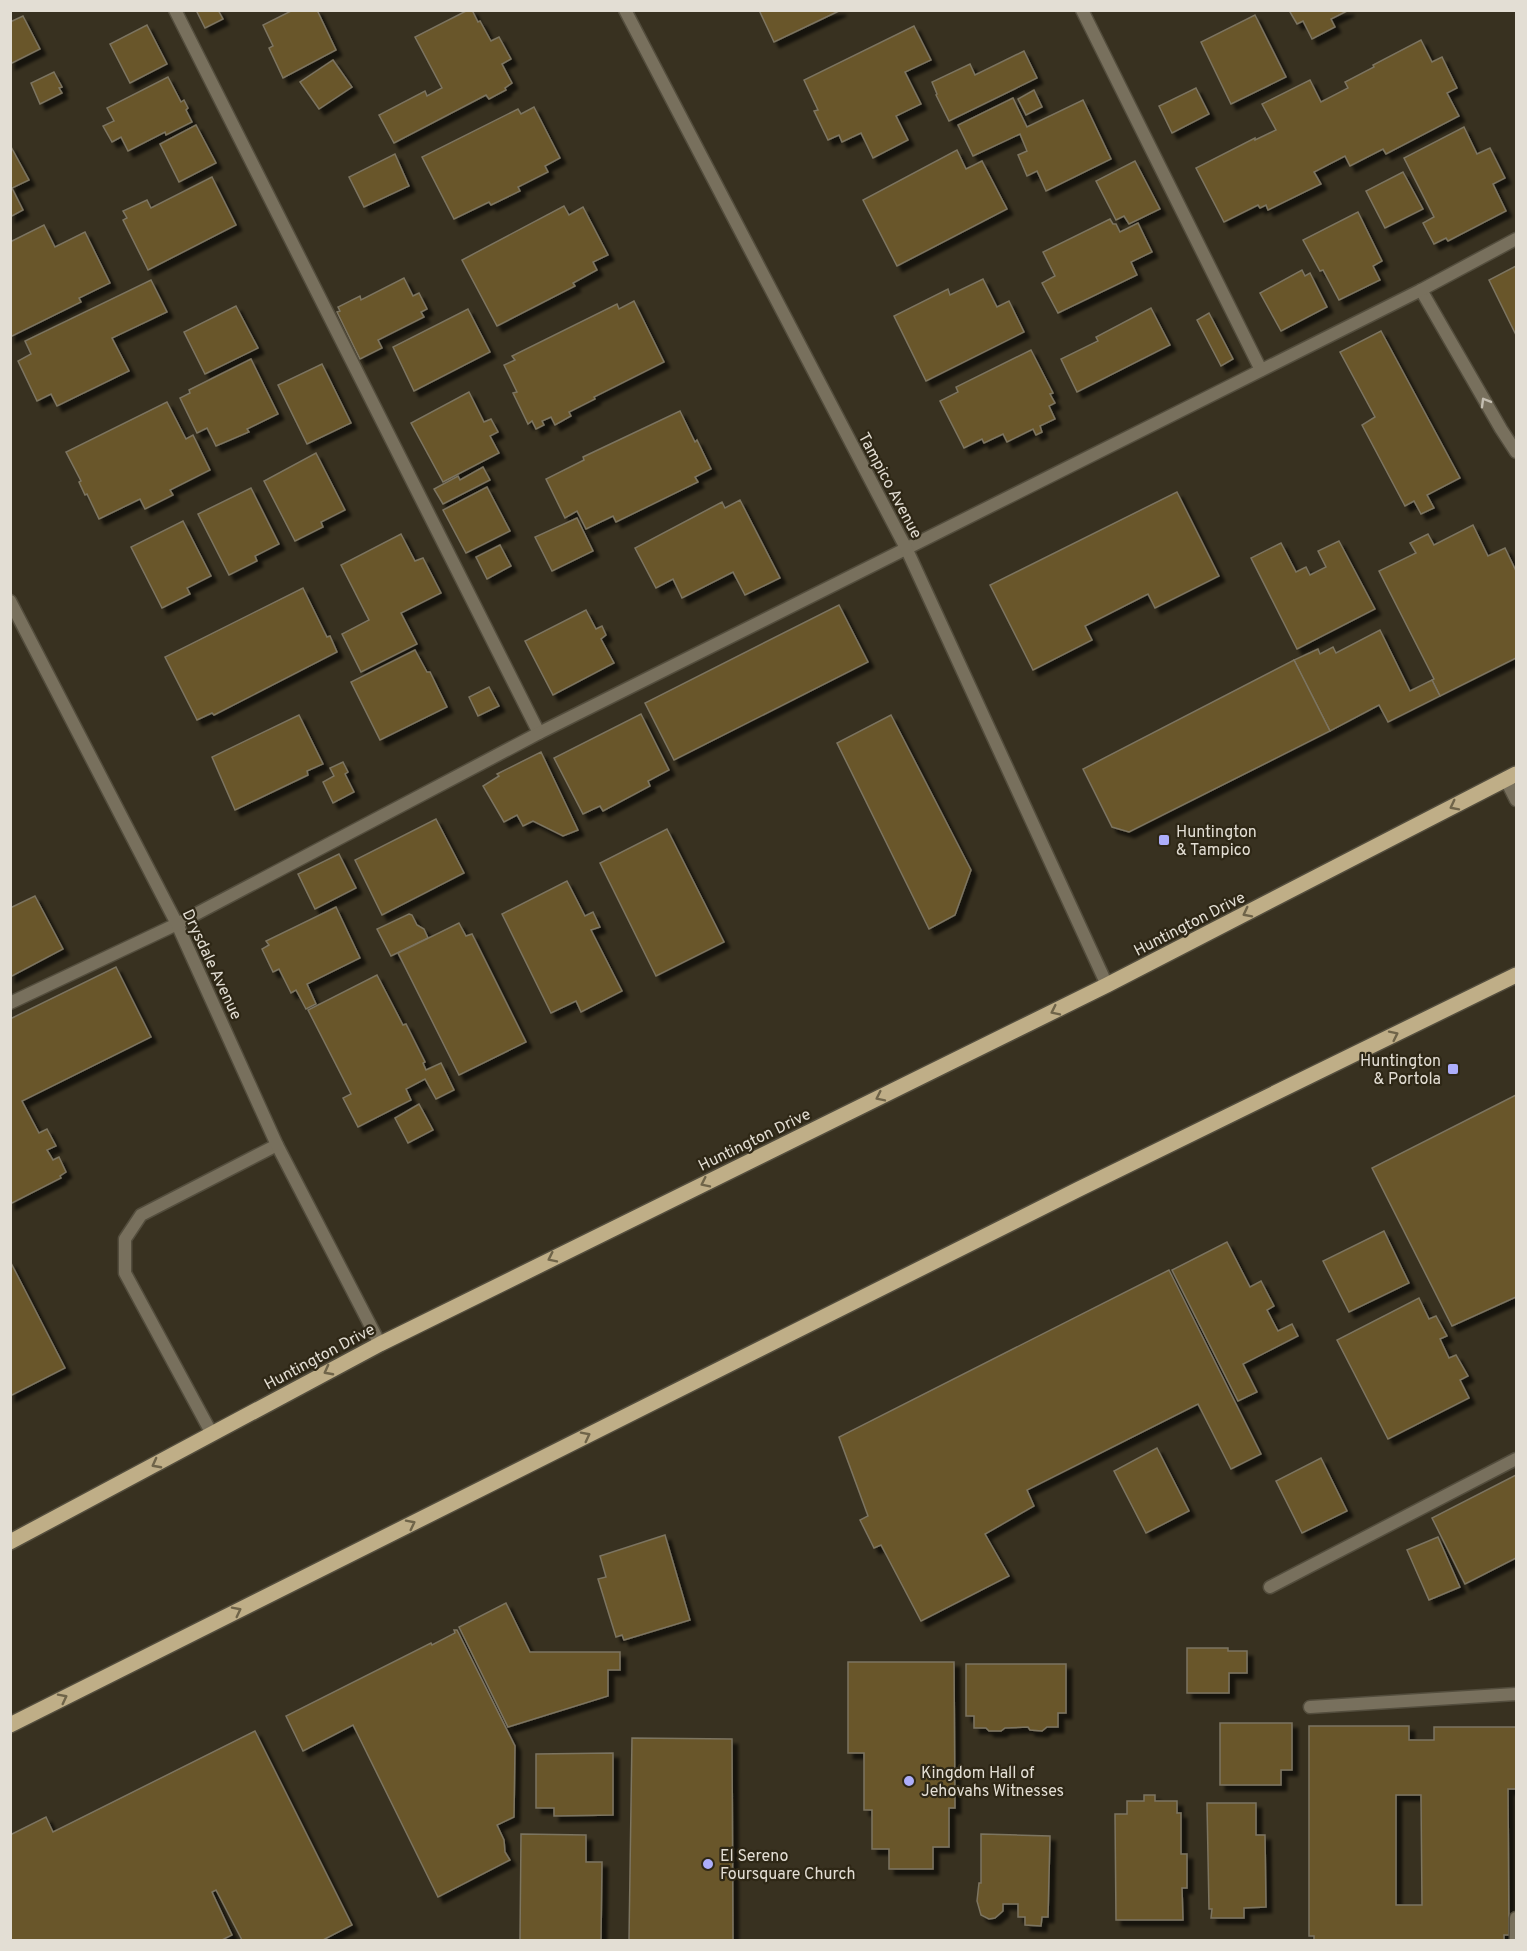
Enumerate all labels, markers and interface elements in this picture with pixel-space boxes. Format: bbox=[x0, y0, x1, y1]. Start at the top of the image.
one-way arrow bbox=[1481, 398, 1492, 408]
street label: Tampico Avenue bbox=[853, 429, 926, 542]
one-way arrow bbox=[1450, 799, 1461, 810]
place label: Huntington & Tampico bbox=[1176, 823, 1257, 861]
marker: Huntington & Tampico bbox=[1157, 833, 1171, 847]
street label: Huntington Drive bbox=[1131, 888, 1249, 962]
street label: Drysdale Avenue bbox=[177, 906, 246, 1023]
one-way arrow bbox=[1242, 906, 1253, 918]
one-way arrow bbox=[1050, 1004, 1061, 1016]
one-way arrow bbox=[1388, 1030, 1399, 1042]
place label: Huntington & Portola bbox=[1360, 1052, 1441, 1090]
marker: Huntington & Portola bbox=[1446, 1062, 1460, 1076]
one-way arrow bbox=[875, 1090, 886, 1101]
street label: Huntington Drive bbox=[695, 1105, 814, 1177]
one-way arrow bbox=[700, 1175, 711, 1187]
one-way arrow bbox=[548, 1251, 558, 1262]
street label: Huntington Drive bbox=[261, 1320, 379, 1395]
one-way arrow bbox=[323, 1364, 334, 1376]
one-way arrow bbox=[579, 1432, 590, 1444]
one-way arrow bbox=[152, 1457, 162, 1468]
one-way arrow bbox=[405, 1519, 416, 1531]
one-way arrow bbox=[231, 1607, 242, 1618]
one-way arrow bbox=[56, 1694, 67, 1706]
place label: Kingdom Hall of Jehovahs Witnesses bbox=[921, 1764, 1064, 1802]
marker: Kingdom Hall of Jehovahs Witnesses bbox=[902, 1774, 916, 1788]
place label: El Sereno Foursquare Church bbox=[720, 1847, 855, 1885]
marker: El Sereno Foursquare Church bbox=[701, 1857, 715, 1871]

